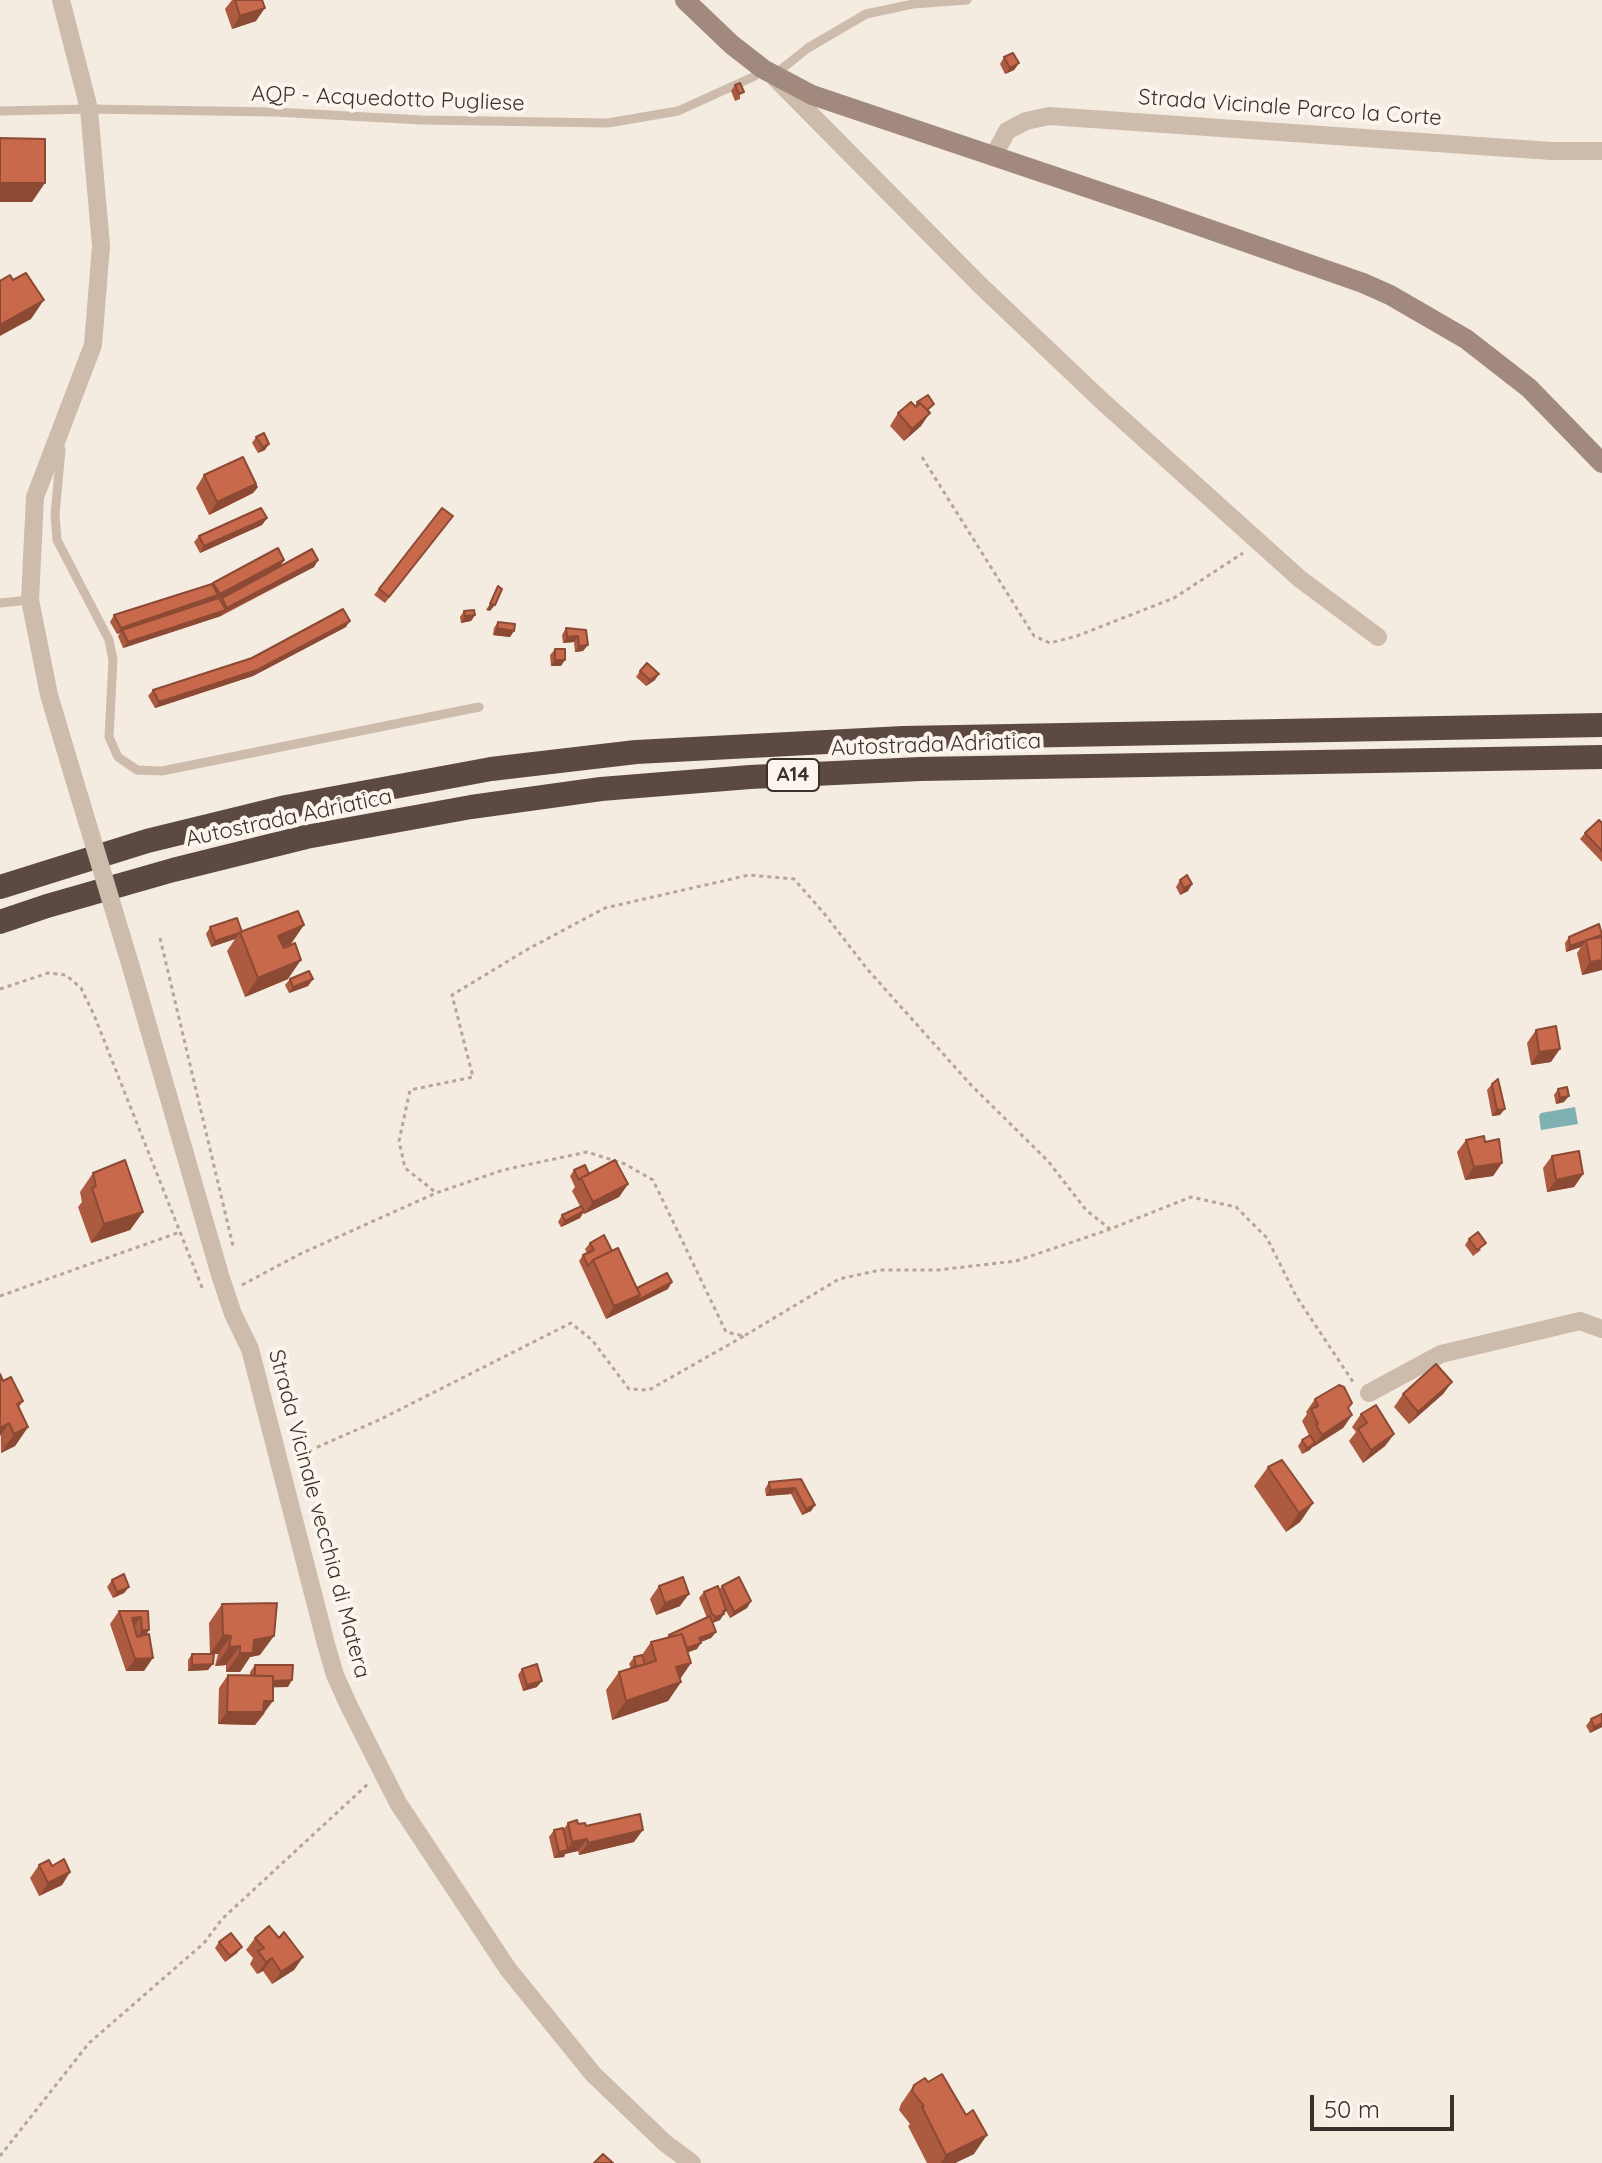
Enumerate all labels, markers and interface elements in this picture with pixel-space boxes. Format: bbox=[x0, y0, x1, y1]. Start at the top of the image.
street label: AQP - Acquedotto Pugliese bbox=[251, 81, 525, 117]
street label: Strada Vicinale Parco la Corte bbox=[1137, 84, 1443, 132]
street label: Autostrada Adriatica bbox=[831, 728, 1041, 762]
road number: A14 bbox=[767, 759, 819, 791]
street label: Autostrada Adriatica bbox=[183, 783, 395, 853]
street label: Strada Vicinale vecchia di Matera bbox=[262, 1347, 376, 1681]
scale bar bbox=[1314, 2079, 1458, 2129]
text: 50 m bbox=[1324, 2094, 1380, 2124]

